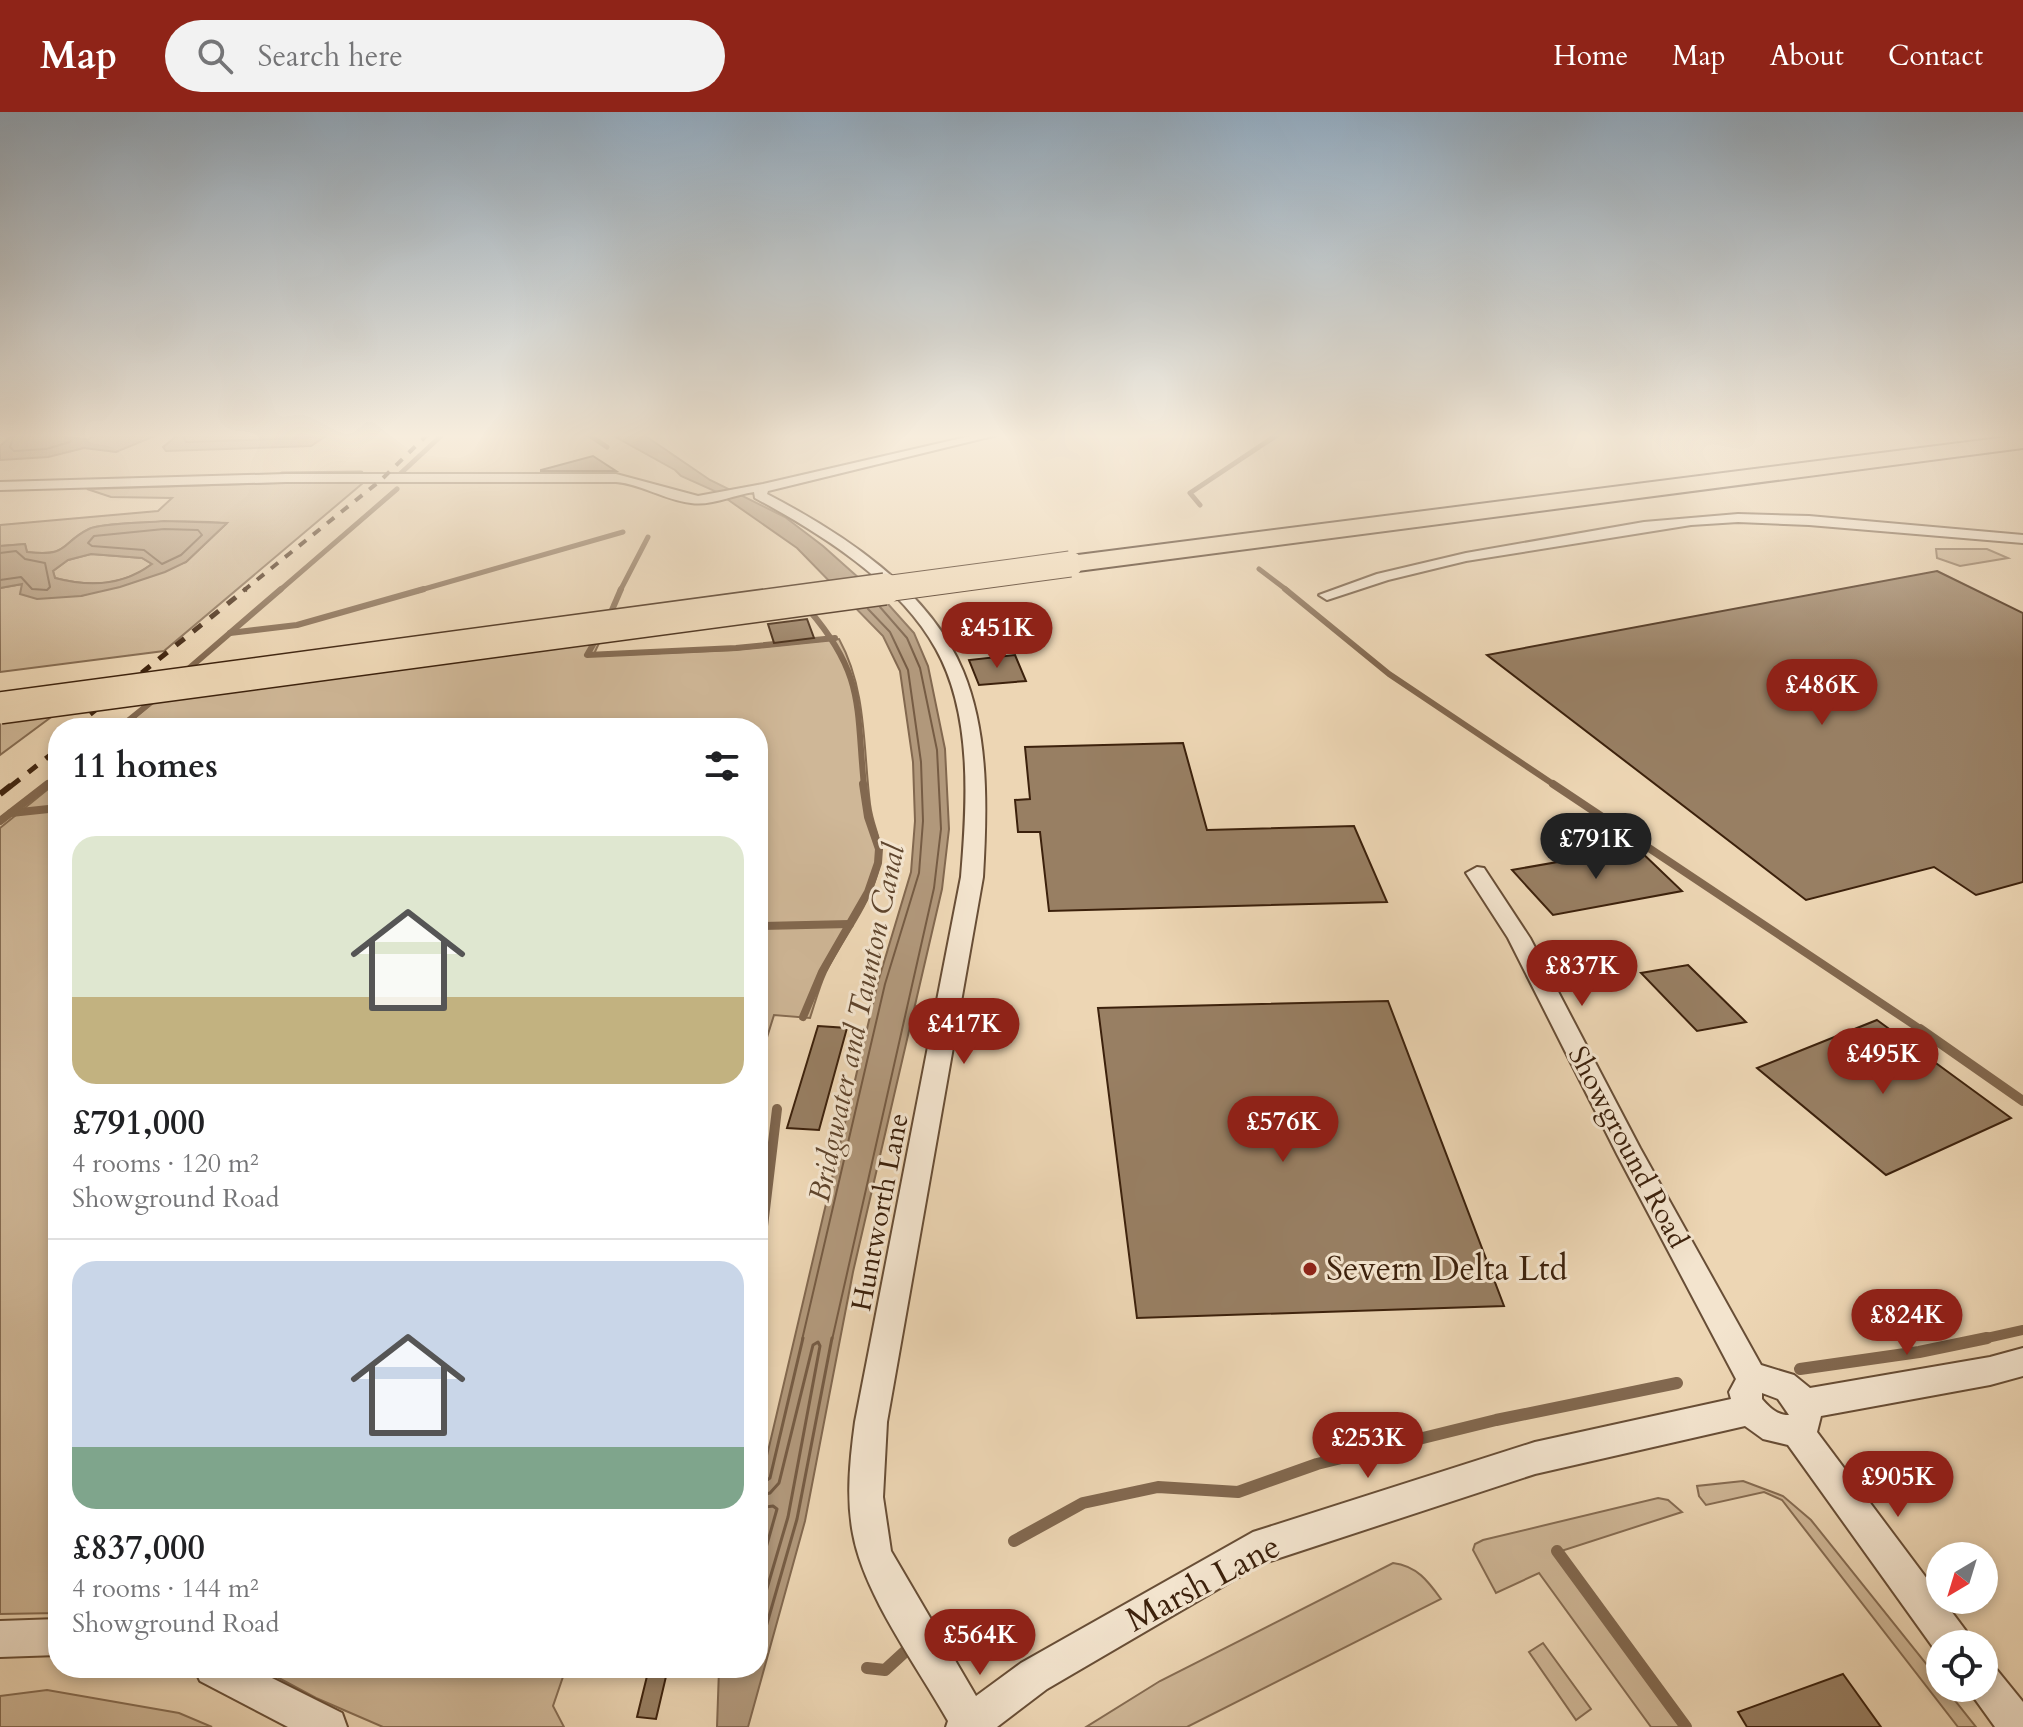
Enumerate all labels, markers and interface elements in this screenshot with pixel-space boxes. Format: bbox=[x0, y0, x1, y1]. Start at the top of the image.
search box bbox=[165, 20, 725, 92]
text: Map bbox=[40, 30, 117, 82]
icon: search bbox=[193, 34, 237, 78]
text: Search here bbox=[257, 36, 403, 77]
text: Home bbox=[1553, 37, 1628, 75]
text: Map bbox=[1672, 37, 1726, 75]
text: About bbox=[1770, 37, 1844, 75]
text: Contact bbox=[1888, 37, 1983, 75]
pin: £451K bbox=[941, 602, 1053, 670]
text: £451K bbox=[959, 610, 1035, 645]
pin: £486K bbox=[1766, 659, 1878, 727]
text: £486K bbox=[1784, 667, 1860, 702]
text: 11 homes bbox=[72, 743, 218, 789]
icon: filters bbox=[700, 744, 744, 788]
pin: £791K bbox=[1540, 813, 1652, 881]
text: £791K bbox=[1558, 821, 1634, 856]
water label: Bridgwater and Taunton Canal bbox=[799, 839, 915, 1206]
icon: home bbox=[336, 888, 480, 1032]
pin: £837K bbox=[1526, 940, 1638, 1008]
text: £837K bbox=[1544, 948, 1620, 983]
pin: £417K bbox=[908, 998, 1020, 1066]
text: £417K bbox=[926, 1006, 1002, 1041]
pin: £495K bbox=[1827, 1028, 1939, 1096]
text: £495K bbox=[1845, 1036, 1921, 1071]
street label: Showground Road bbox=[1559, 1040, 1697, 1255]
pin: £576K bbox=[1227, 1096, 1339, 1164]
text: £791,000 bbox=[72, 1100, 205, 1146]
text: £576K bbox=[1245, 1104, 1321, 1139]
street label: Huntworth Lane bbox=[842, 1110, 918, 1314]
text: 4 rooms · 120 m² bbox=[72, 1146, 259, 1181]
text: Showground Road bbox=[72, 1181, 279, 1216]
place label: Severn Delta Ltd bbox=[1326, 1246, 1568, 1292]
marker: Severn Delta Ltd bbox=[1301, 1260, 1319, 1278]
pin: £824K bbox=[1851, 1289, 1963, 1357]
text: £824K bbox=[1869, 1297, 1945, 1332]
icon: home bbox=[336, 1313, 480, 1457]
pin: £253K bbox=[1312, 1412, 1424, 1480]
text: £253K bbox=[1330, 1420, 1406, 1455]
pin: £905K bbox=[1842, 1451, 1954, 1519]
text: £905K bbox=[1860, 1459, 1936, 1494]
street label: Marsh Lane bbox=[1118, 1523, 1288, 1643]
text: £837,000 bbox=[72, 1525, 205, 1571]
north arrow bbox=[1926, 1542, 1998, 1614]
map controls bbox=[1926, 1542, 1998, 1702]
text: 4 rooms · 144 m² bbox=[72, 1571, 259, 1606]
text: Showground Road bbox=[72, 1606, 279, 1641]
pin: £564K bbox=[924, 1609, 1036, 1677]
text: £564K bbox=[942, 1617, 1018, 1652]
button: locate bbox=[1926, 1630, 1998, 1702]

